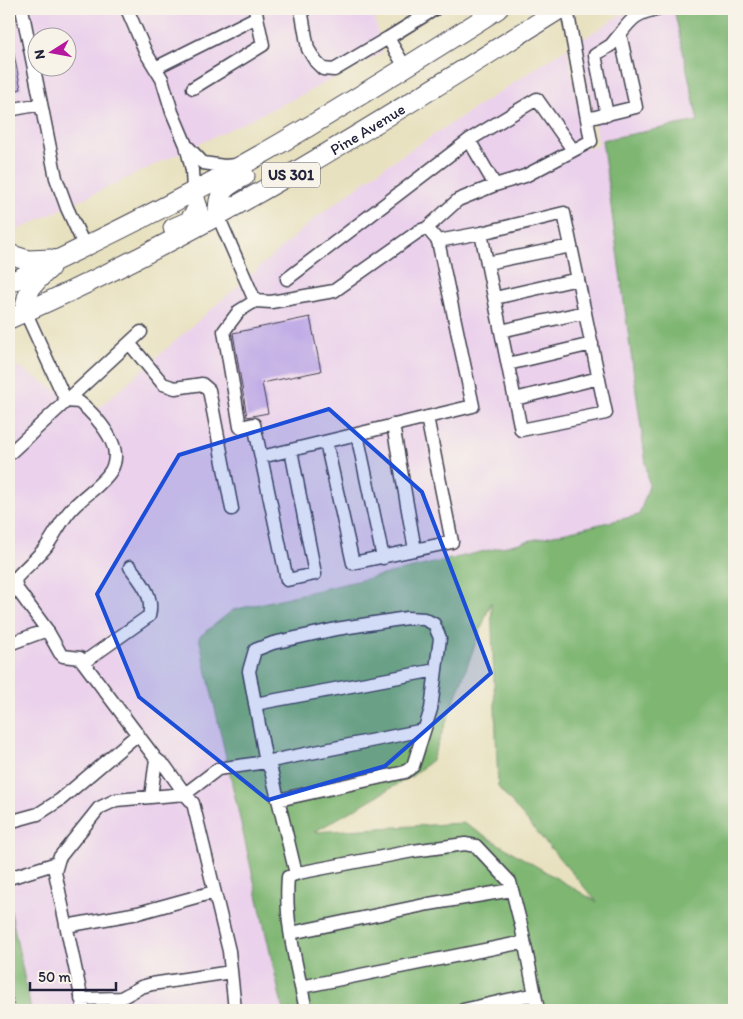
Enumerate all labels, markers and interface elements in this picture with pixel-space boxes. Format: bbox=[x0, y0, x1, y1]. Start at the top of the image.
north arrow bbox=[28, 28, 78, 78]
text: N bbox=[30, 48, 49, 61]
street label: Pine Avenue bbox=[326, 99, 408, 159]
road number: US 301 bbox=[262, 162, 320, 188]
scale bar bbox=[30, 959, 116, 991]
text: 50 m bbox=[38, 968, 71, 986]

